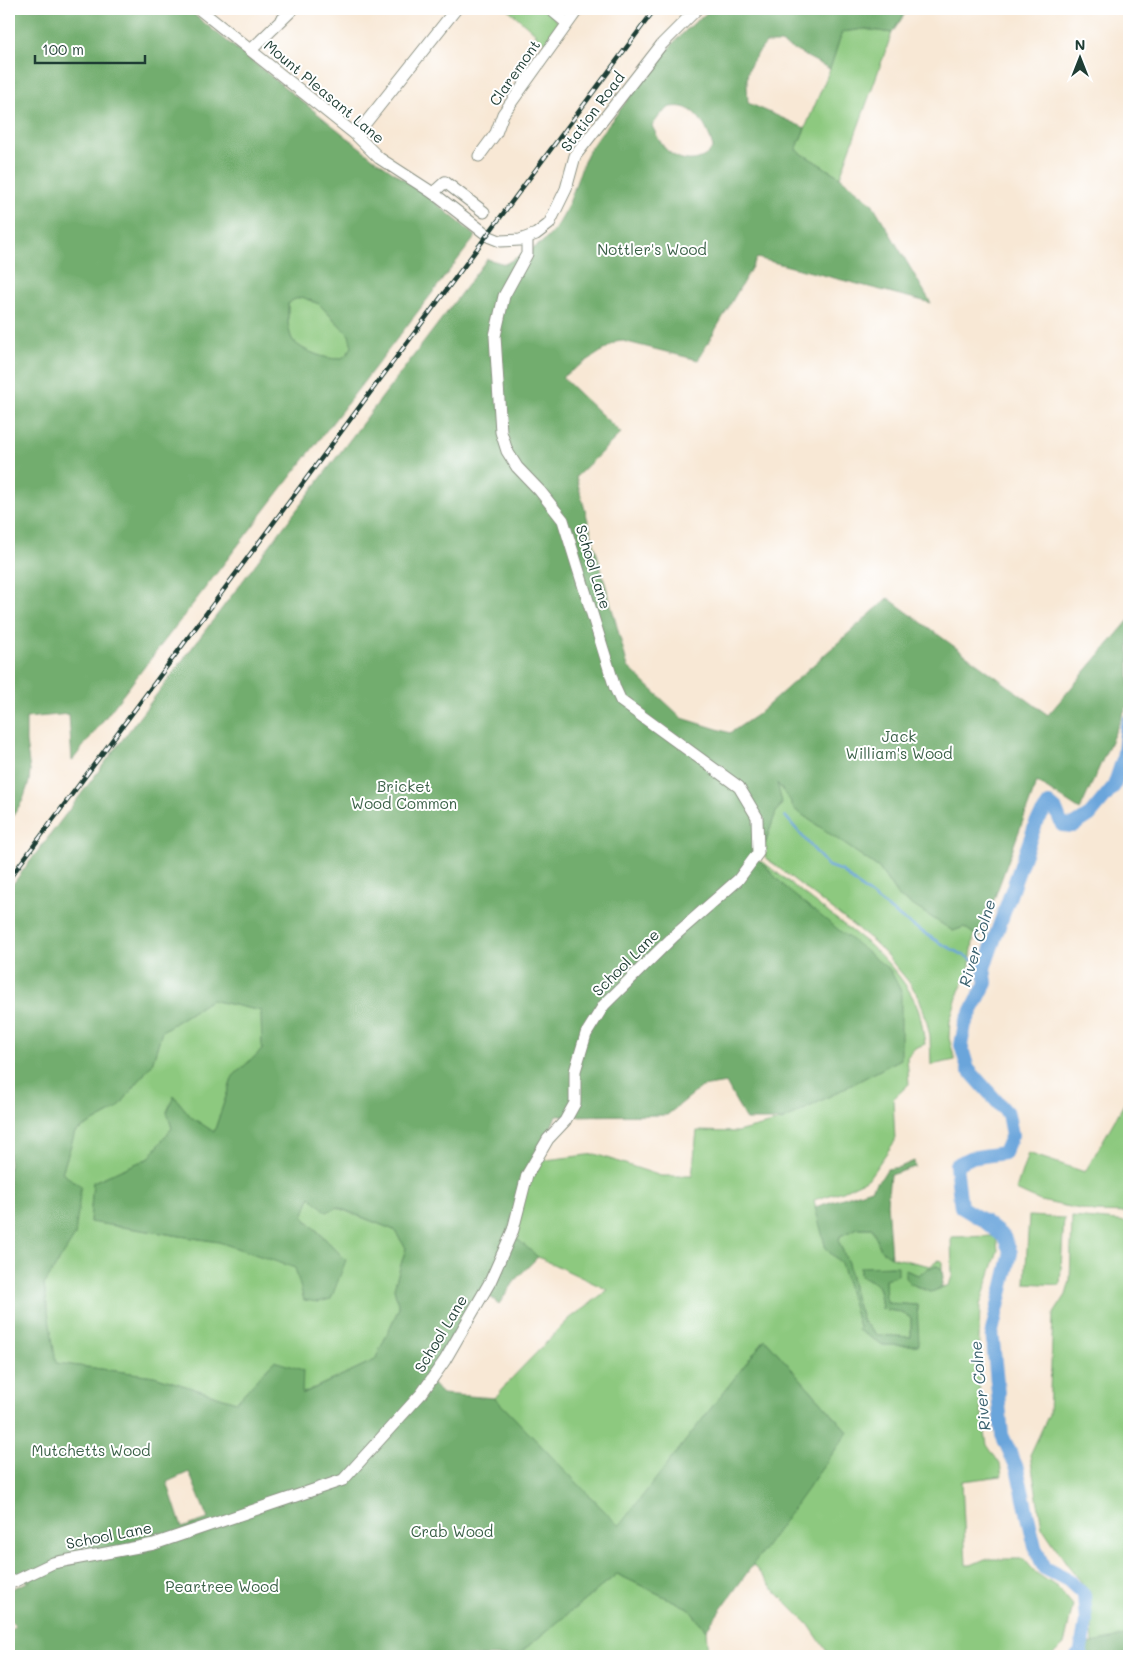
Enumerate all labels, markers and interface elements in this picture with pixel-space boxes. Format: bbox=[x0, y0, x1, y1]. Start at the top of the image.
scale bar bbox=[35, 32, 145, 64]
north arrow bbox=[1056, 32, 1106, 82]
street label: Mount Pleasant Lane bbox=[260, 35, 389, 148]
street label: Claremont bbox=[484, 35, 544, 109]
text: N bbox=[1075, 35, 1085, 54]
text: 100 m bbox=[42, 39, 84, 59]
street label: Station Road bbox=[556, 67, 629, 155]
park label: Nottler's Wood bbox=[597, 239, 707, 259]
street label: School Lane bbox=[572, 522, 616, 611]
park label: Jack William's Wood bbox=[845, 726, 953, 763]
park label: Bricket Wood Common bbox=[351, 776, 457, 813]
water label: River Colne bbox=[953, 896, 1000, 989]
street label: School Lane bbox=[587, 924, 663, 1000]
street label: School Lane bbox=[409, 1291, 471, 1376]
water label: River Colne bbox=[964, 1340, 995, 1432]
park label: Mutchetts Wood bbox=[31, 1440, 151, 1460]
street label: School Lane bbox=[64, 1517, 153, 1553]
park label: Crab Wood bbox=[411, 1521, 493, 1541]
park label: Peartree Wood bbox=[165, 1576, 279, 1596]

